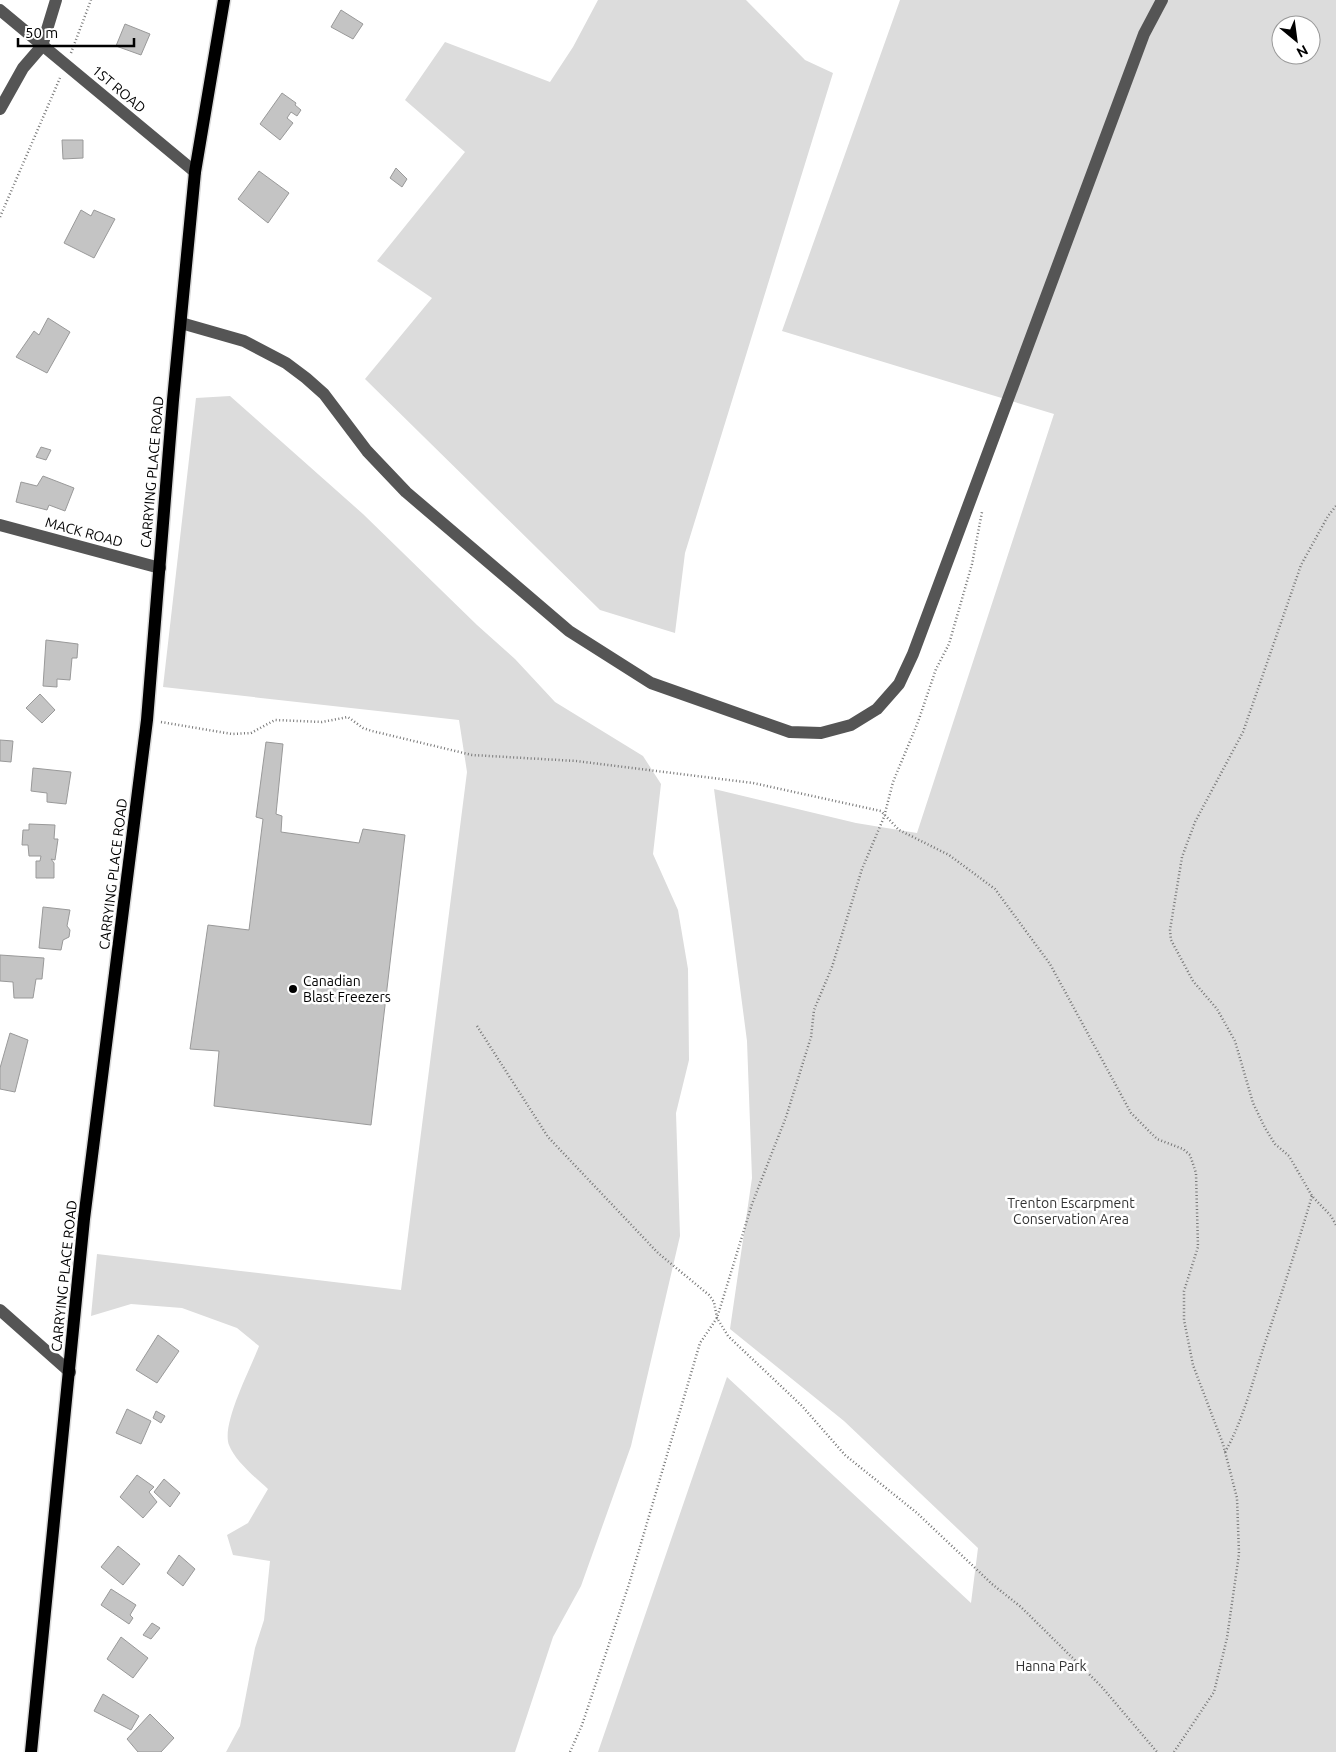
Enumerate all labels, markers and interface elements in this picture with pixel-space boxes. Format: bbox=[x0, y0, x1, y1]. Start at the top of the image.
scale bar bbox=[18, 15, 134, 47]
north arrow bbox=[1271, 15, 1321, 65]
text: 50 m bbox=[25, 24, 58, 41]
text: N bbox=[1294, 42, 1311, 61]
street label: 1ST ROAD bbox=[89, 62, 149, 116]
street label: CARRYING PLACE ROAD bbox=[137, 395, 167, 549]
street label: MACK ROAD bbox=[43, 514, 125, 550]
street label: CARRYING PLACE ROAD bbox=[96, 797, 130, 951]
place label: Canadian Blast Freezers bbox=[303, 973, 391, 1005]
marker: Canadian Blast Freezers bbox=[287, 983, 299, 995]
park label: Trenton Escarpment Conservation Area bbox=[1007, 1195, 1135, 1227]
street label: CARRYING PLACE ROAD bbox=[48, 1199, 80, 1353]
park label: Hanna Park bbox=[1015, 1658, 1087, 1674]

